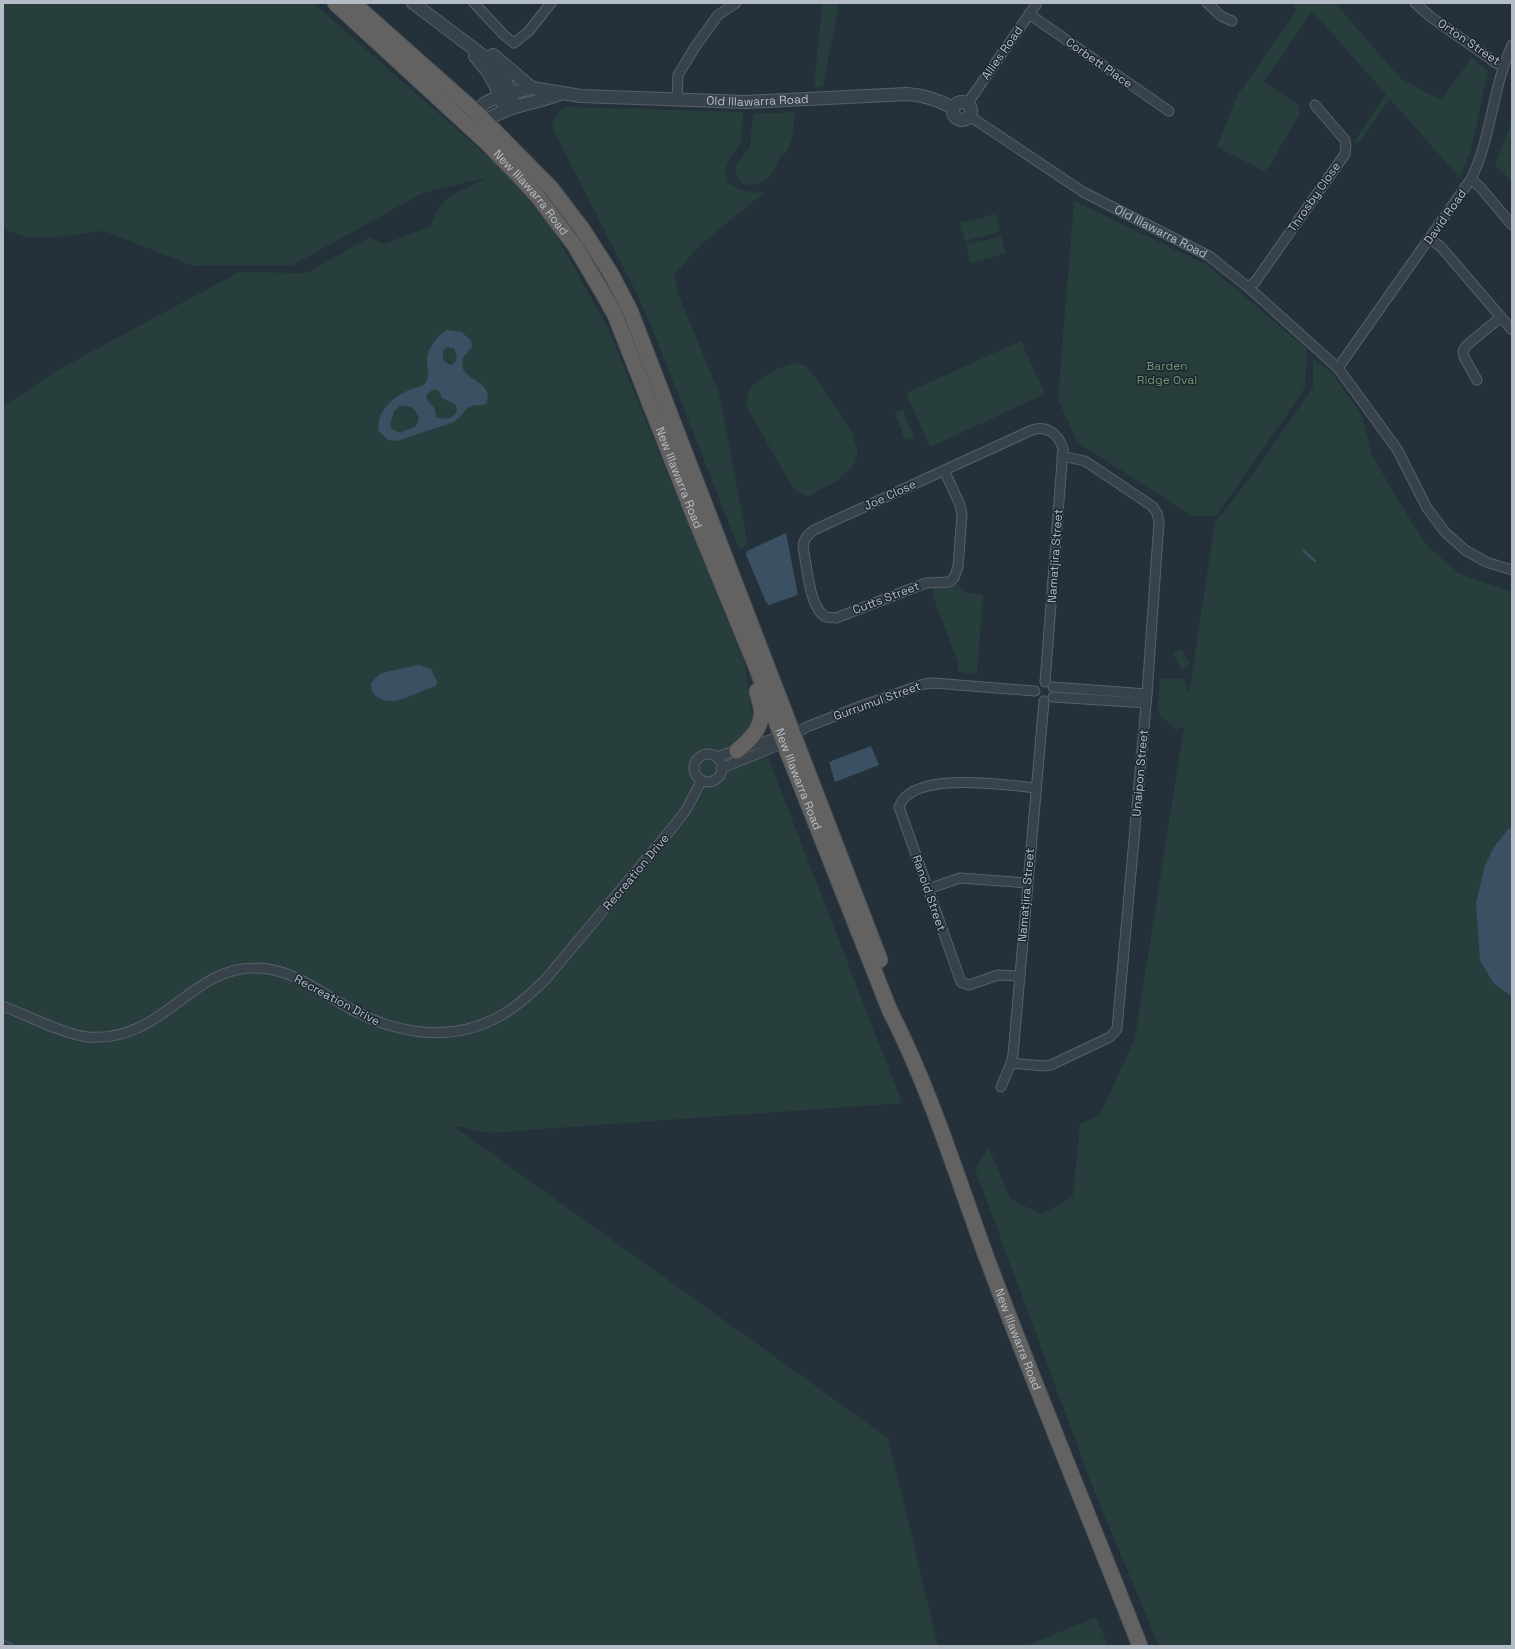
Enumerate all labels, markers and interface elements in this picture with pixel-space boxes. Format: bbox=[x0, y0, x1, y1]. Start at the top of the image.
street label: Orton Street bbox=[1435, 15, 1503, 69]
street label: Allies Road bbox=[978, 23, 1026, 83]
street label: Corbett Place bbox=[1062, 34, 1136, 92]
street label: Old Illawarra Road bbox=[706, 91, 809, 110]
street label: New Illawarra Road bbox=[490, 146, 572, 239]
street label: Throsby Close bbox=[1284, 159, 1344, 235]
street label: David Road bbox=[1420, 186, 1470, 248]
street label: Old Illawarra Road bbox=[1112, 201, 1210, 262]
park label: Barden Ridge Oval bbox=[1137, 358, 1197, 388]
street label: New Illawarra Road bbox=[652, 425, 706, 531]
street label: Joe Close bbox=[861, 476, 919, 514]
street label: Namatjira Street bbox=[1044, 509, 1066, 603]
street label: Cutts Street bbox=[850, 578, 922, 618]
street label: Gurrumul Street bbox=[831, 678, 923, 724]
street label: New Illawarra Road bbox=[771, 726, 826, 832]
street label: Unaipon Street bbox=[1128, 729, 1152, 817]
street label: Recreation Drive bbox=[599, 831, 673, 913]
street label: Namatjira Street bbox=[1014, 847, 1038, 943]
street label: Ranold Street bbox=[908, 853, 950, 933]
street label: Recreation Drive bbox=[291, 971, 383, 1029]
street label: New Illawarra Road bbox=[991, 1286, 1045, 1393]

